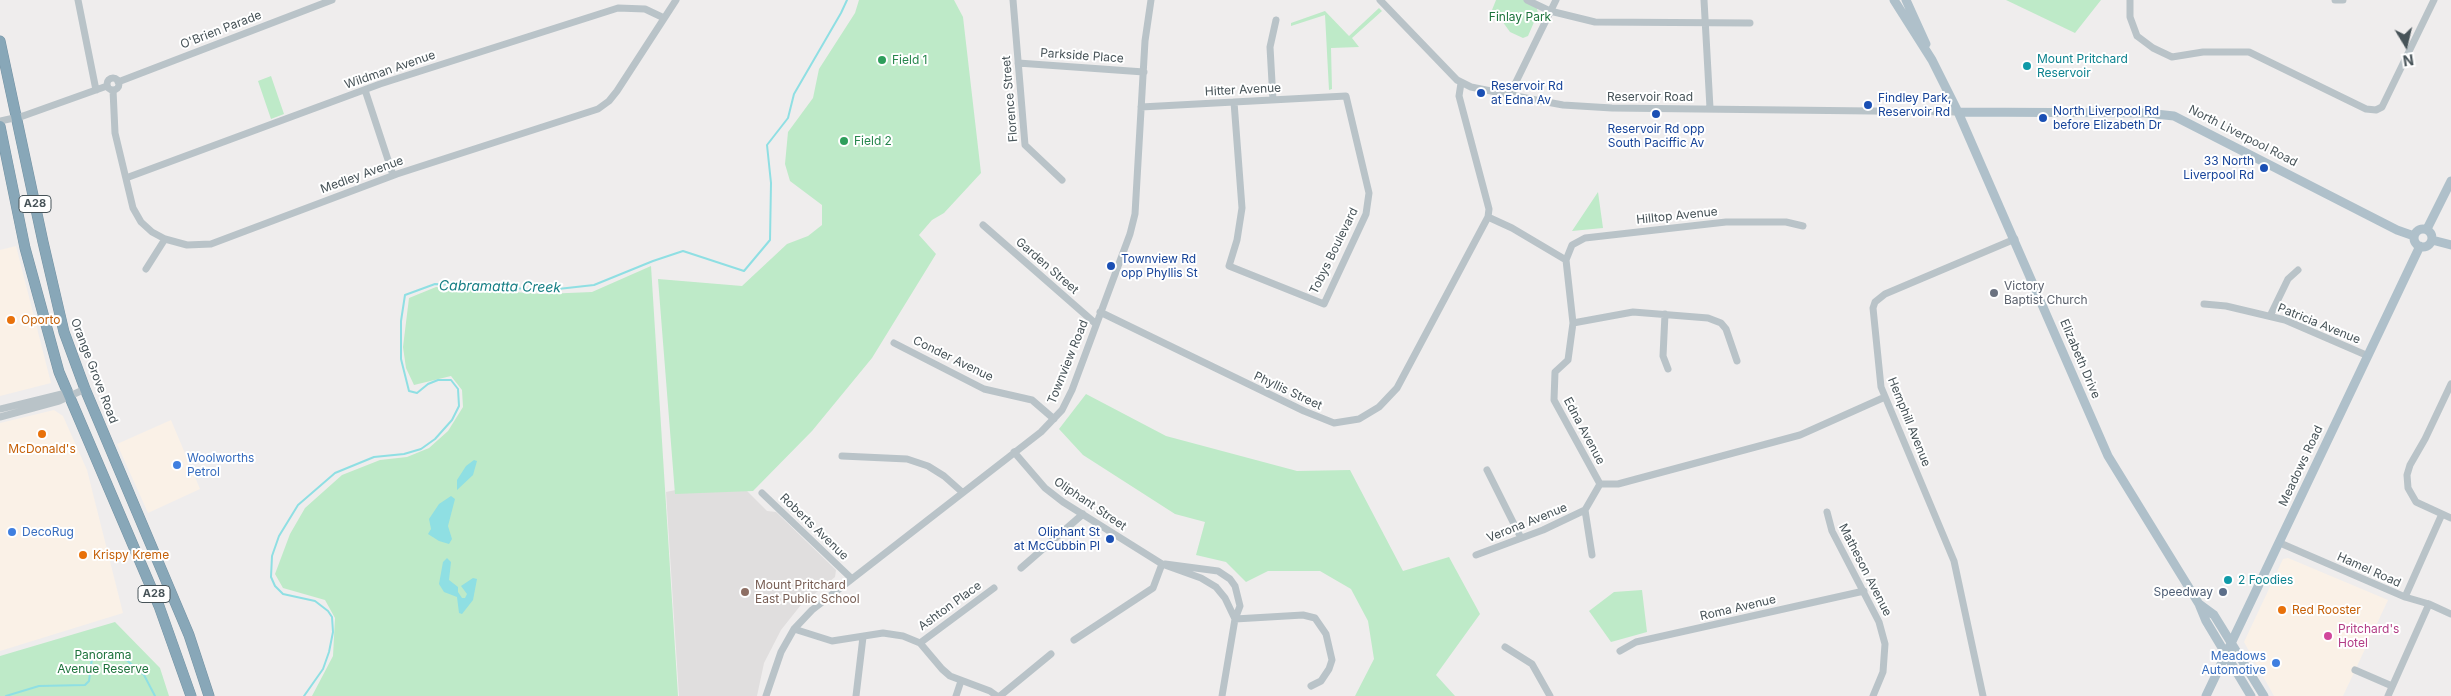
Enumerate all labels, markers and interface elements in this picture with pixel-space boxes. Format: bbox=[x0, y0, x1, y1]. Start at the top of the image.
street label: O'Brien Parade bbox=[178, 8, 264, 52]
park label: Finlay Park bbox=[1489, 10, 1551, 24]
north arrow bbox=[2381, 20, 2431, 70]
street label: Parkside Place bbox=[1040, 46, 1124, 66]
street label: Wildman Avenue bbox=[343, 48, 437, 92]
text: N bbox=[2402, 51, 2415, 70]
place label: Mount Pritchard Reservoir bbox=[2037, 52, 2128, 80]
place label: Field 1 bbox=[892, 53, 927, 67]
marker: Field 1 bbox=[876, 54, 888, 66]
street label: Florence Street bbox=[999, 55, 1021, 143]
marker: Mount Pritchard Reservoir bbox=[2021, 60, 2033, 72]
place label: Reservoir Rd at Edna Av bbox=[1491, 79, 1563, 107]
street label: Hitter Avenue bbox=[1205, 81, 1281, 99]
marker: Reservoir Rd at Edna Av bbox=[1475, 87, 1487, 99]
street label: Reservoir Road bbox=[1607, 90, 1693, 104]
place label: Findley Park, Reservoir Rd bbox=[1878, 91, 1951, 119]
marker: Findley Park, Reservoir Rd bbox=[1862, 99, 1874, 111]
street label: North Liverpool Road bbox=[2186, 102, 2300, 170]
place label: North Liverpool Rd before Elizabeth Dr bbox=[2053, 104, 2162, 132]
marker: Reservoir Rd opp South Paciffic Av bbox=[1650, 108, 1662, 120]
marker: North Liverpool Rd before Elizabeth Dr bbox=[2037, 112, 2049, 124]
place label: Reservoir Rd opp South Paciffic Av bbox=[1607, 122, 1705, 150]
place label: Field 2 bbox=[854, 134, 892, 148]
marker: Field 2 bbox=[838, 135, 850, 147]
street label: Medley Avenue bbox=[319, 153, 405, 197]
place label: 33 North Liverpool Rd bbox=[2183, 154, 2254, 182]
marker: 33 North Liverpool Rd bbox=[2258, 162, 2270, 174]
road number: A28 bbox=[19, 195, 51, 212]
street label: Tobys Boulevard bbox=[1307, 205, 1361, 297]
street label: Hilltop Avenue bbox=[1636, 205, 1718, 227]
street label: Garden Street bbox=[1013, 235, 1081, 297]
place label: Townview Rd opp Phyllis St bbox=[1121, 252, 1198, 280]
marker: Townview Rd opp Phyllis St bbox=[1105, 260, 1117, 272]
water label: Cabramatta Creek bbox=[439, 278, 561, 296]
place label: Victory Baptist Church bbox=[2004, 279, 2088, 307]
marker: Victory Baptist Church bbox=[1988, 287, 2000, 299]
street label: Patricia Avenue bbox=[2276, 301, 2362, 347]
place label: Oporto bbox=[21, 313, 60, 327]
marker: Oporto bbox=[5, 314, 17, 326]
street label: Orange Grove Road bbox=[67, 316, 121, 426]
street label: Elizabeth Drive bbox=[2057, 317, 2103, 401]
street label: Townview Road bbox=[1045, 318, 1091, 406]
street label: Conder Avenue bbox=[911, 333, 995, 385]
street label: Phyllis Street bbox=[1252, 369, 1324, 413]
street label: Hemphill Avenue bbox=[1885, 375, 1933, 469]
street label: Edna Avenue bbox=[1560, 395, 1608, 467]
street label: Meadows Road bbox=[2276, 423, 2326, 509]
marker: McDonald's bbox=[36, 428, 48, 440]
place label: McDonald's bbox=[8, 442, 76, 456]
place label: Woolworths Petrol bbox=[187, 451, 254, 479]
marker: Woolworths Petrol bbox=[171, 459, 183, 471]
street label: Oliphant Street bbox=[1051, 474, 1129, 534]
street label: Roberts Avenue bbox=[777, 491, 851, 563]
street label: Verona Avenue bbox=[1485, 500, 1569, 546]
street label: Matheson Avenue bbox=[1835, 521, 1895, 619]
place label: DecoRug bbox=[22, 525, 74, 539]
place label: Oliphant St at McCubbin Pl bbox=[1014, 525, 1100, 553]
marker: DecoRug bbox=[6, 526, 18, 538]
marker: Oliphant St at McCubbin Pl bbox=[1104, 533, 1116, 545]
place label: Krispy Kreme bbox=[93, 548, 169, 562]
marker: Krispy Kreme bbox=[77, 549, 89, 561]
street label: Hamel Road bbox=[2335, 550, 2403, 590]
place label: 2 Foodies bbox=[2238, 573, 2293, 587]
marker: 2 Foodies bbox=[2222, 574, 2234, 586]
place label: Mount Pritchard East Public School bbox=[755, 578, 860, 606]
street label: Ashton Place bbox=[916, 578, 984, 634]
place label: Speedway bbox=[2153, 585, 2213, 599]
road number: A28 bbox=[138, 586, 170, 602]
marker: Mount Pritchard East Public School bbox=[739, 586, 751, 598]
marker: Speedway bbox=[2217, 586, 2229, 598]
street label: Roma Avenue bbox=[1699, 592, 1777, 624]
place label: Red Rooster bbox=[2292, 603, 2361, 617]
marker: Red Rooster bbox=[2276, 604, 2288, 616]
place label: Pritchard's Hotel bbox=[2338, 622, 2399, 650]
marker: Pritchard's Hotel bbox=[2322, 630, 2334, 642]
park label: Panorama Avenue Reserve bbox=[57, 648, 149, 676]
place label: Meadows Automotive bbox=[2202, 649, 2266, 677]
marker: Meadows Automotive bbox=[2270, 657, 2282, 669]

